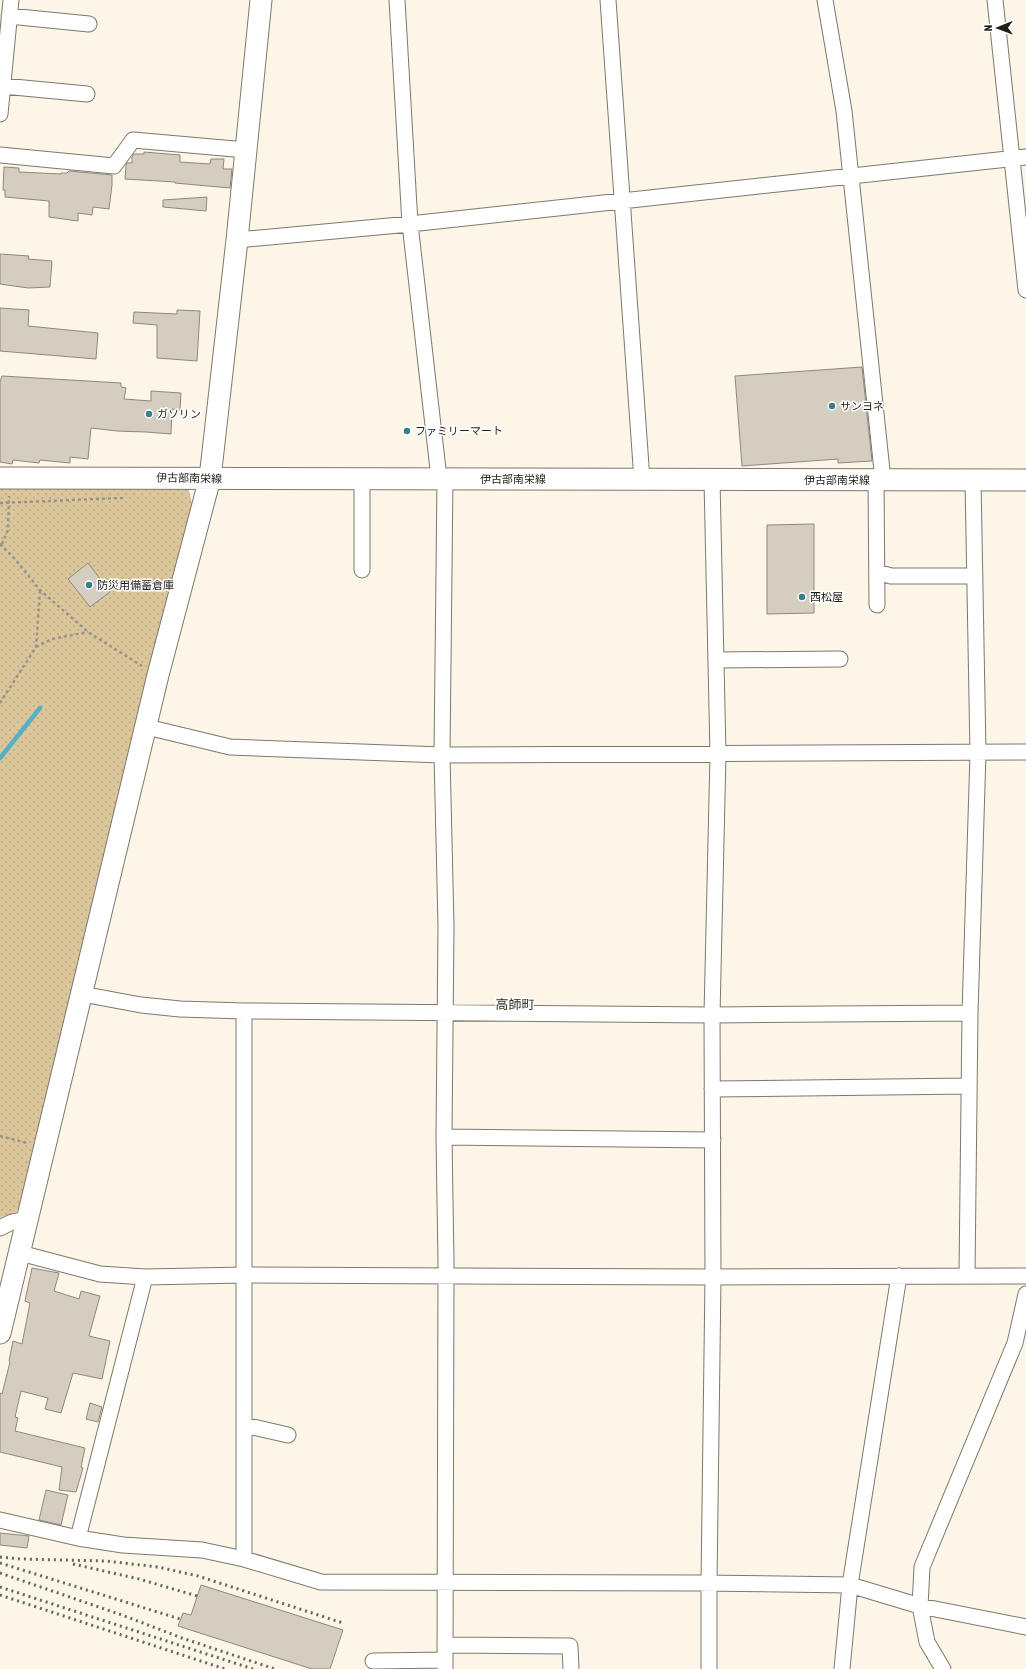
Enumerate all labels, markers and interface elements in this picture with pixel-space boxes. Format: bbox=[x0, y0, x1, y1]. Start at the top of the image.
north arrow bbox=[978, 8, 1018, 48]
text: N bbox=[982, 25, 994, 32]
place label: サンヨネ bbox=[840, 400, 884, 412]
marker: サンヨネ bbox=[827, 401, 837, 411]
place label: ガソリン bbox=[157, 408, 201, 420]
marker: ガソリン bbox=[144, 409, 154, 419]
place label: ファミリーマート bbox=[415, 425, 503, 437]
marker: ファミリーマート bbox=[402, 426, 412, 436]
street label: 伊古部南栄線 bbox=[156, 471, 222, 485]
street label: 伊古部南栄線 bbox=[480, 473, 546, 485]
street label: 伊古部南栄線 bbox=[804, 474, 870, 486]
place label: 防災用備蓄倉庫 bbox=[97, 579, 174, 591]
marker: 防災用備蓄倉庫 bbox=[84, 580, 94, 590]
place label: 西松屋 bbox=[810, 591, 843, 603]
marker: 西松屋 bbox=[797, 592, 807, 602]
district label: 高師町 bbox=[495, 997, 535, 1012]

